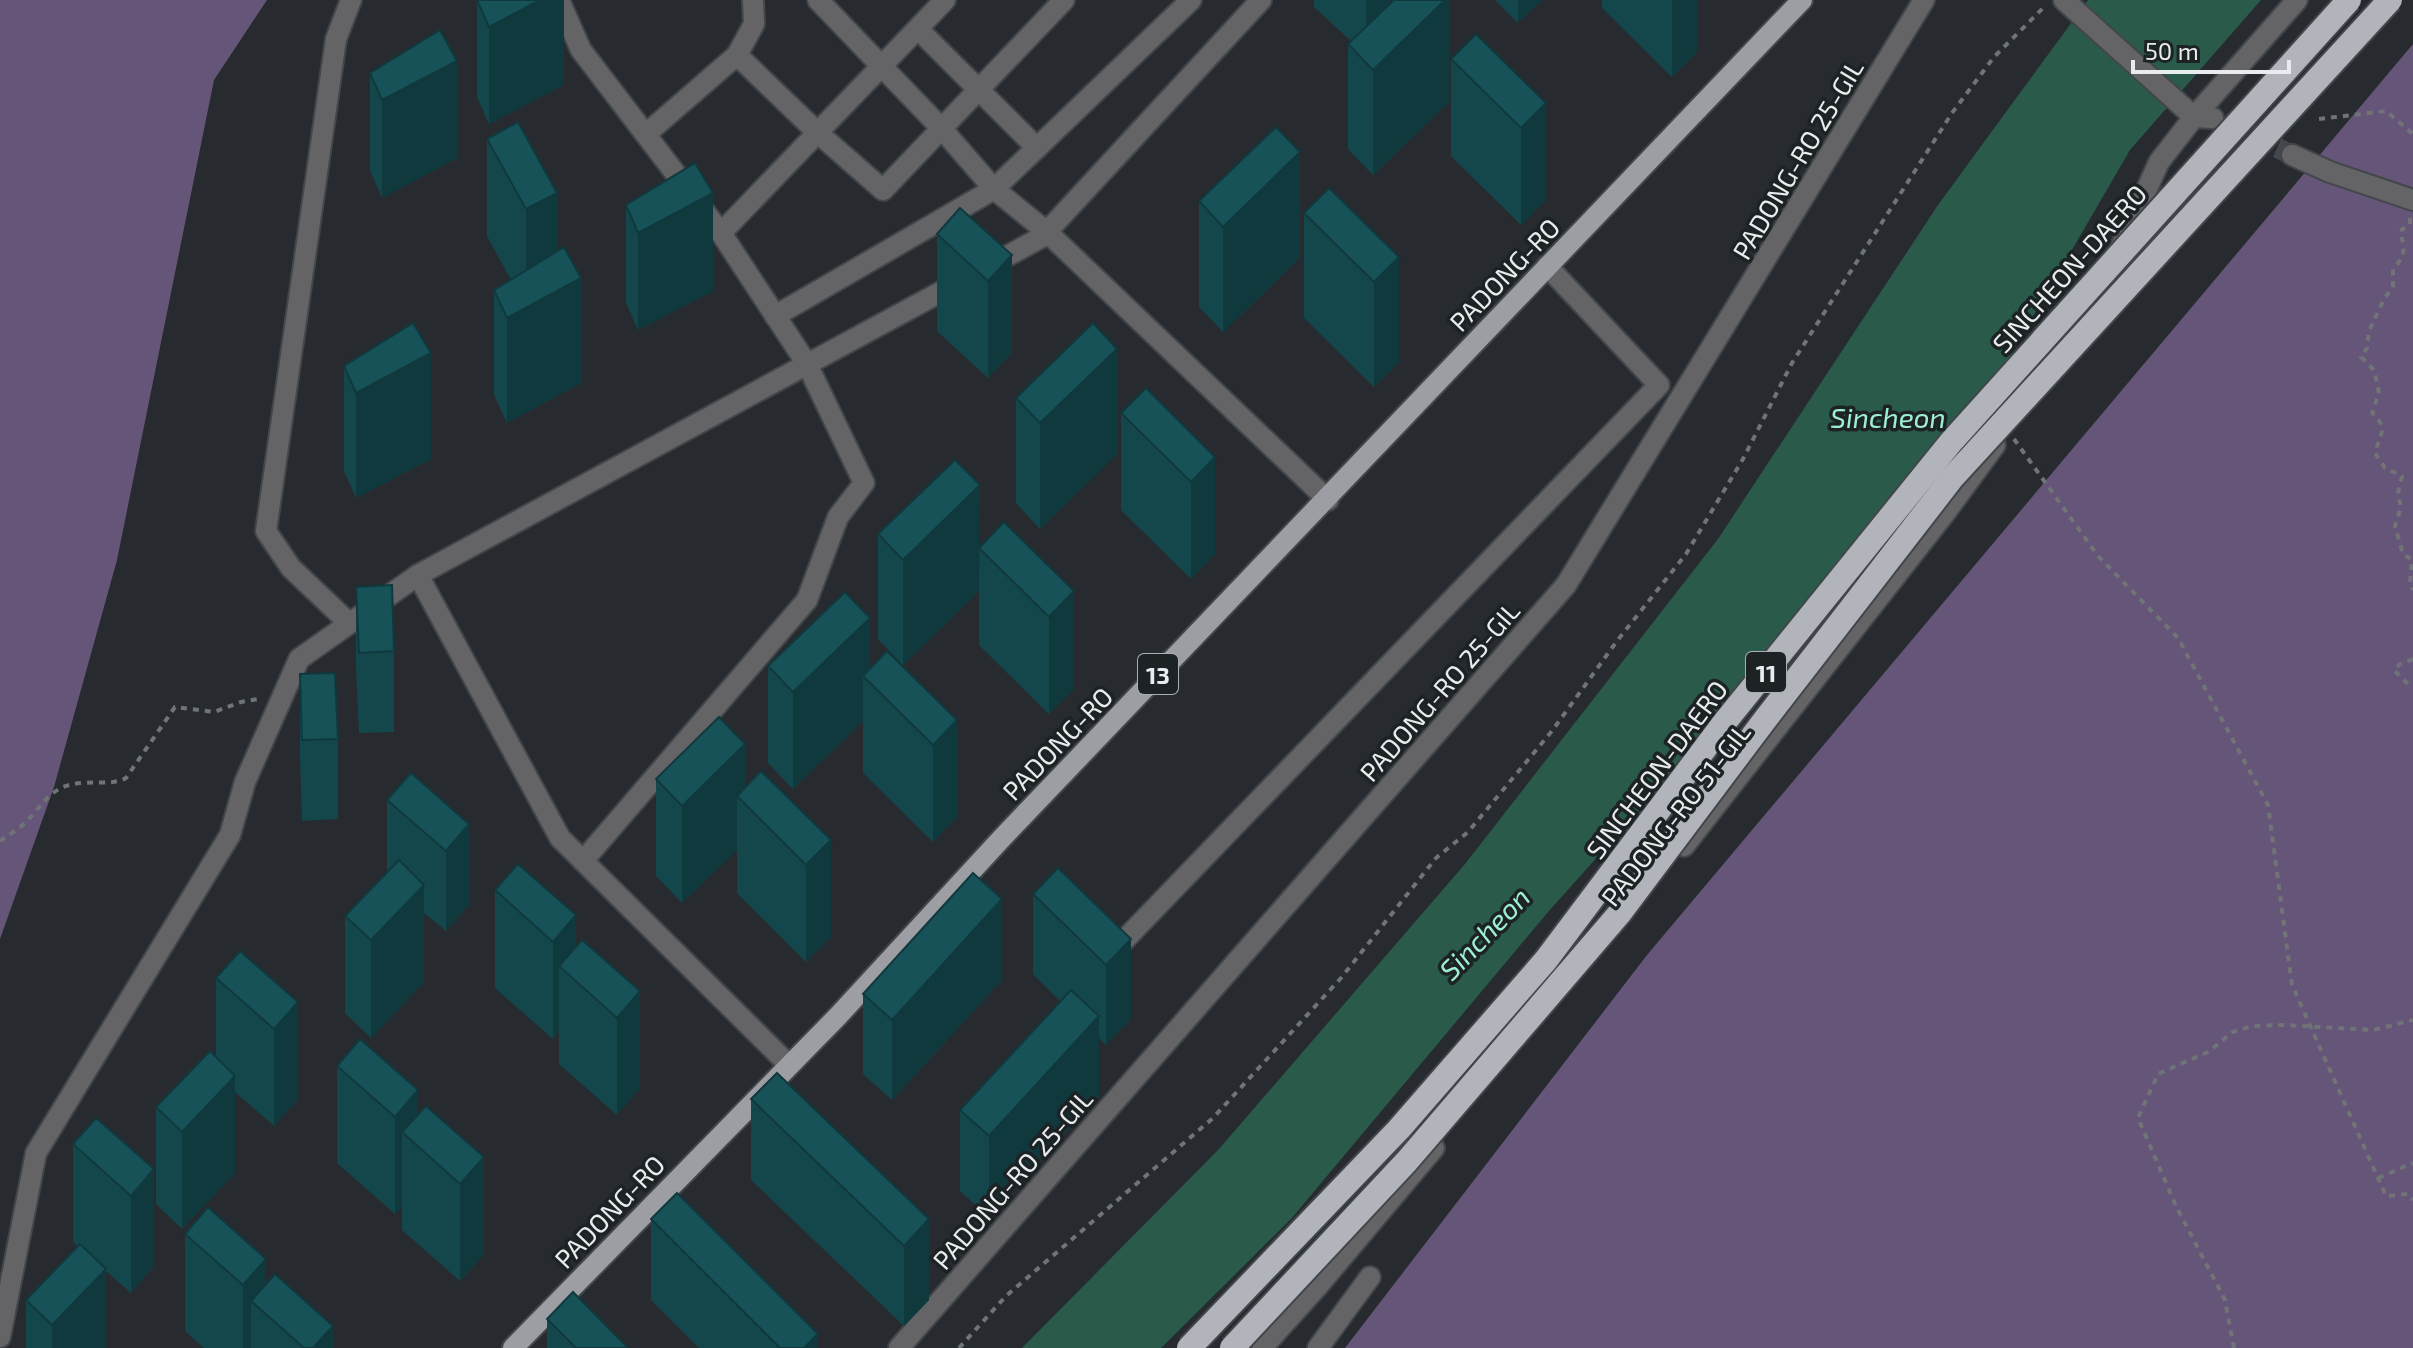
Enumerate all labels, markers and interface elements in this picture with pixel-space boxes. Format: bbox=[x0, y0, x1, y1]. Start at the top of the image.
scale bar bbox=[2133, 24, 2289, 74]
text: 50 m bbox=[2145, 36, 2199, 65]
street label: PADONG-RO 25-GIL bbox=[1725, 54, 1869, 264]
street label: SINCHEON-DAERO bbox=[1986, 178, 2152, 358]
street label: PADONG-RO bbox=[1442, 211, 1566, 337]
water label: Sincheon bbox=[1830, 400, 1946, 434]
street label: PADONG-RO 25-GIL bbox=[1353, 595, 1525, 787]
road number: 11 bbox=[1746, 652, 1786, 692]
road number: 13 bbox=[1138, 654, 1178, 694]
street label: SINCHEON-DAERO bbox=[1579, 674, 1733, 864]
street label: PADONG-RO bbox=[995, 680, 1119, 806]
street label: PADONG-RO 51-GIL bbox=[1594, 716, 1756, 912]
water label: Sincheon bbox=[1432, 880, 1536, 986]
street label: PADONG-RO 25-GIL bbox=[926, 1083, 1098, 1275]
street label: PADONG-RO bbox=[547, 1148, 671, 1274]

